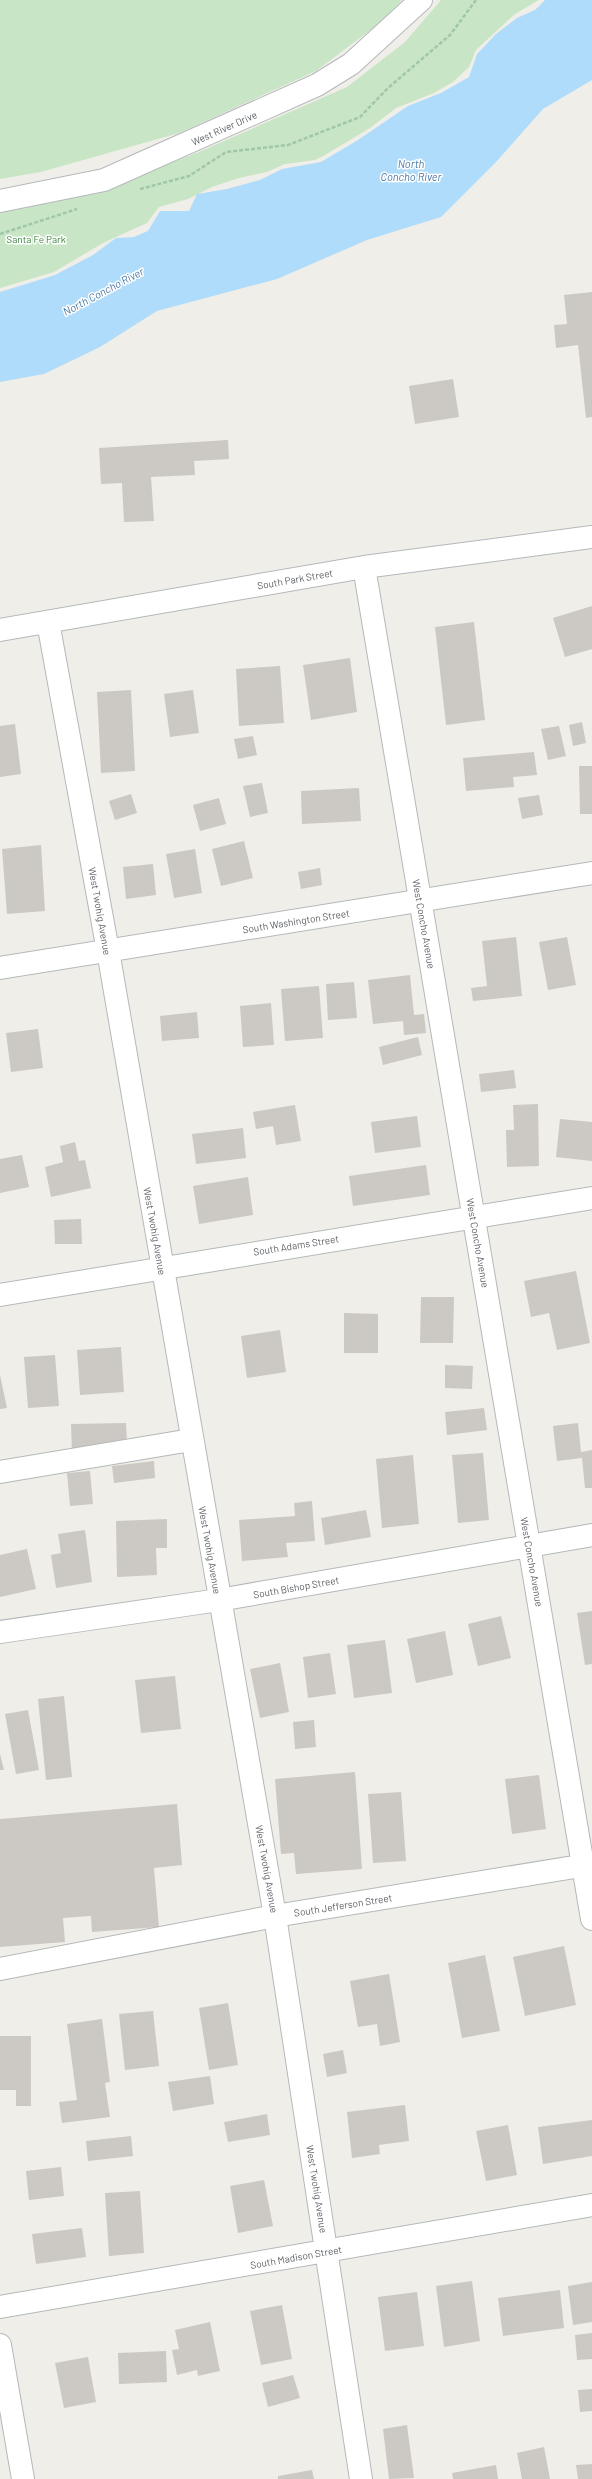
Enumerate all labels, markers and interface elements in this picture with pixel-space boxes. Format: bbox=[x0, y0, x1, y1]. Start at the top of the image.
street label: West River Drive bbox=[189, 108, 259, 148]
water label: North Concho River bbox=[381, 157, 443, 183]
park label: Santa Fe Park bbox=[6, 233, 66, 245]
water label: North Concho River bbox=[60, 264, 147, 318]
street label: South Park Street bbox=[256, 566, 334, 592]
street label: West Twohig Avenue bbox=[86, 866, 114, 956]
street label: West Concho Avenue bbox=[410, 878, 438, 970]
street label: South Washington Street bbox=[242, 907, 351, 935]
street label: West Twohig Avenue bbox=[141, 1186, 169, 1276]
street label: West Concho Avenue bbox=[464, 1197, 492, 1289]
street label: South Adams Street bbox=[252, 1232, 340, 1258]
street label: West Twohig Avenue bbox=[196, 1505, 224, 1595]
street label: West Concho Avenue bbox=[518, 1516, 546, 1608]
street label: South Bishop Street bbox=[252, 1573, 340, 1600]
street label: West Twohig Avenue bbox=[253, 1824, 281, 1914]
street label: South Jefferson Street bbox=[293, 1891, 393, 1919]
street label: West Twohig Avenue bbox=[304, 2144, 330, 2234]
street label: South Madison Street bbox=[249, 2243, 343, 2271]

